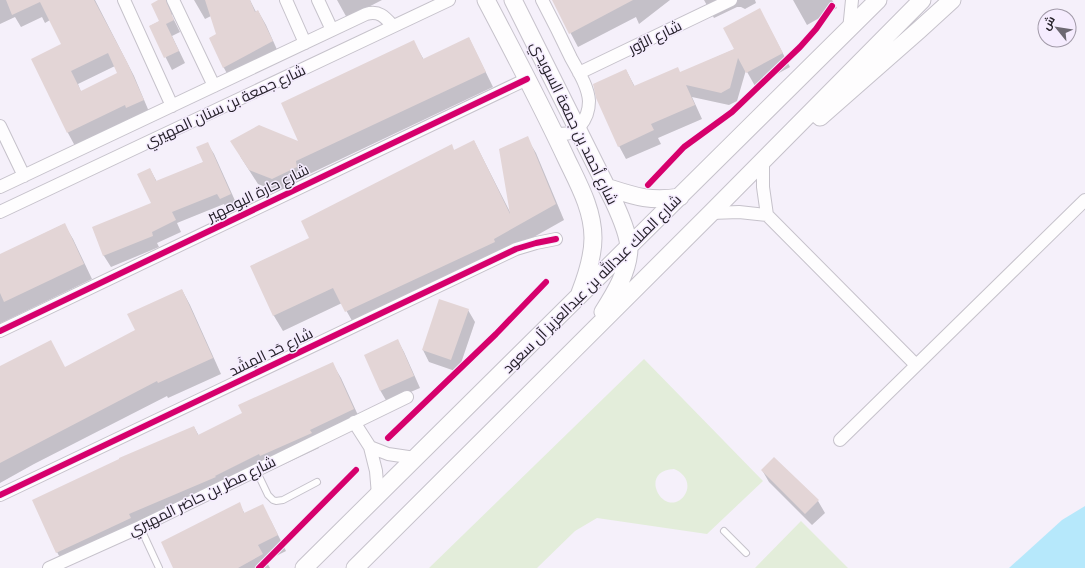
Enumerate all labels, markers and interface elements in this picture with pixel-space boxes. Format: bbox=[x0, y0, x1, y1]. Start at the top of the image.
north arrow bbox=[1037, 8, 1077, 48]
text: ش bbox=[1039, 13, 1058, 33]
street label: شارع الزُّور bbox=[624, 16, 686, 60]
street label: شارع أحمد بن جمعة السويدي bbox=[524, 38, 622, 209]
street label: شارع جمعة بن سنان المهيري bbox=[142, 61, 310, 154]
street label: شارع حارة البومهير bbox=[203, 161, 313, 228]
street label: شارع الملك عبدالله بن عبدالعزيز آل سعود bbox=[498, 190, 686, 378]
street label: شارع حَد المِشَد bbox=[226, 323, 317, 382]
street label: شارع مطر بن حاضر المهيري bbox=[125, 452, 280, 542]

